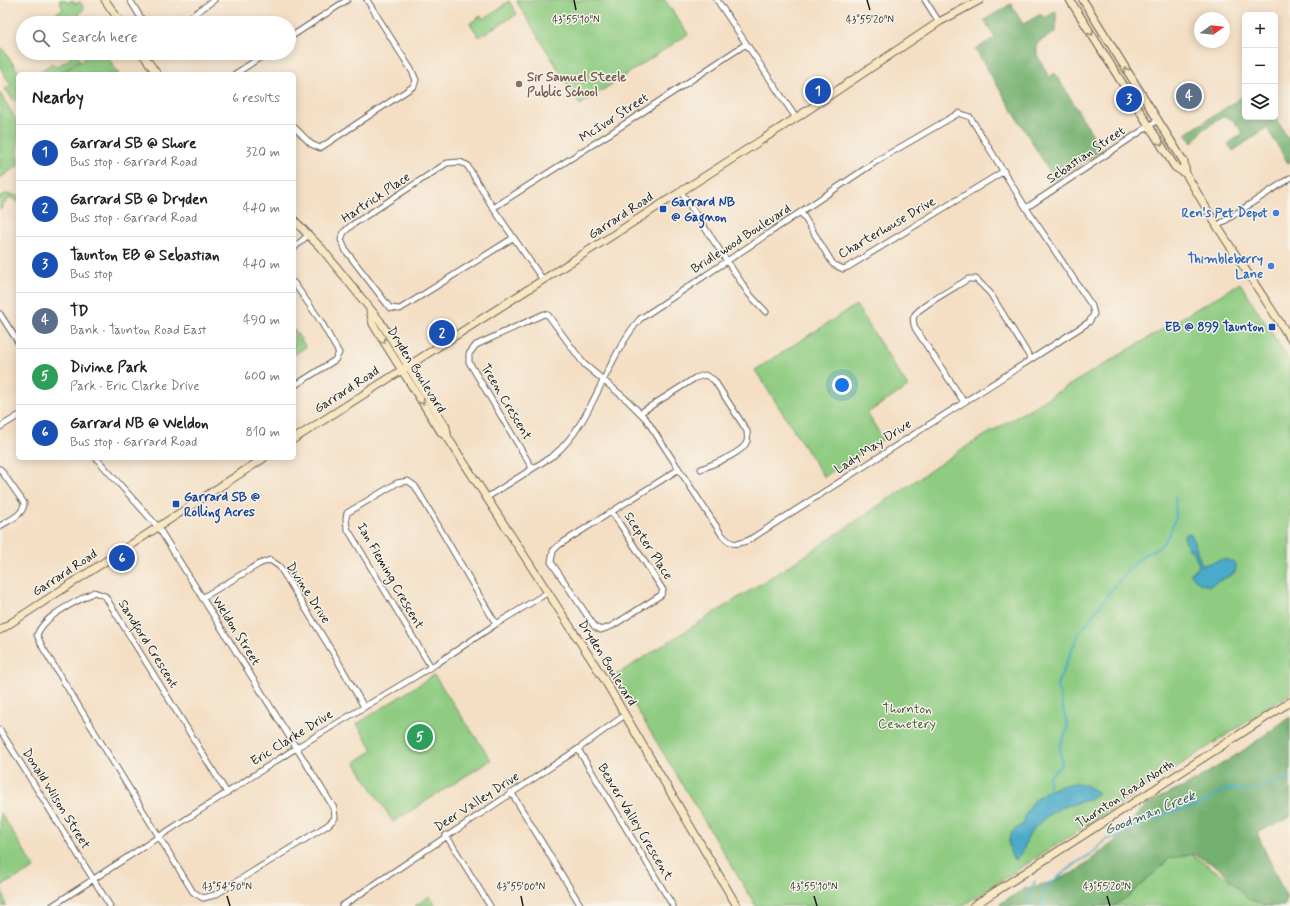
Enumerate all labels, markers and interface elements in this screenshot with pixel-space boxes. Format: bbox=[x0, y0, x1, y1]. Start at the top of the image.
north arrow bbox=[1194, 12, 1230, 48]
map controls bbox=[1242, 12, 1278, 120]
button: + bbox=[1242, 12, 1278, 48]
text: 43°55'10"N bbox=[552, 13, 600, 27]
text: 43°55'20"N bbox=[846, 13, 894, 27]
search box bbox=[16, 16, 296, 60]
icon: search bbox=[30, 27, 52, 49]
text: Search here bbox=[62, 28, 138, 48]
one-way arrow bbox=[1087, 29, 1094, 36]
button: − bbox=[1242, 48, 1278, 84]
one-way arrow bbox=[1123, 67, 1131, 74]
place label: Sir Samuel Steele Public School bbox=[527, 69, 626, 101]
pin: 1 bbox=[805, 76, 831, 106]
marker: Sir Samuel Steele Public School bbox=[514, 79, 524, 89]
pin: 4 bbox=[1176, 81, 1202, 111]
pin: 3 bbox=[1116, 84, 1142, 114]
button: layers bbox=[1242, 84, 1278, 120]
text: Nearby bbox=[32, 87, 84, 109]
street label: McIvor Street bbox=[576, 89, 652, 147]
text: 6 results bbox=[232, 90, 280, 107]
street label: Sebastian Street bbox=[1043, 122, 1129, 188]
text: Garrard SB @ Shore bbox=[70, 134, 196, 154]
one-way arrow bbox=[1156, 139, 1163, 146]
text: 1 bbox=[42, 144, 48, 161]
text: 320 m bbox=[246, 144, 280, 161]
text: Bus stop · Garrard Road bbox=[70, 154, 197, 171]
street label: Hartrick Place bbox=[338, 169, 414, 227]
street label: Garrard Road bbox=[585, 189, 657, 243]
text: Garrard SB @ Dryden bbox=[70, 190, 208, 210]
street label: Charterhouse Drive bbox=[835, 193, 939, 263]
place label: Garrard NB @ Gagnon bbox=[671, 194, 736, 229]
text: 2 bbox=[42, 200, 48, 217]
text: 440 m bbox=[243, 200, 280, 217]
street label: Bridlewood Boulevard bbox=[688, 200, 794, 278]
marker: Garrard NB @ Gagnon bbox=[658, 204, 668, 214]
place label: Ren's Pet Depot bbox=[1181, 205, 1269, 222]
marker: Ren's Pet Depot bbox=[1271, 208, 1281, 218]
text: Bus stop · Garrard Road bbox=[70, 210, 197, 227]
text: Taunton EB @ Sebastian bbox=[70, 246, 220, 266]
place label: Thimbleberry Lane bbox=[1187, 251, 1263, 283]
text: 3 bbox=[42, 256, 48, 273]
text: 440 m bbox=[243, 256, 280, 273]
marker: Thimbleberry Lane bbox=[1266, 261, 1276, 271]
text: Bus stop bbox=[70, 266, 113, 283]
text: TD bbox=[70, 302, 88, 322]
text: 4 bbox=[41, 312, 49, 329]
text: 490 m bbox=[243, 312, 280, 329]
pin: 2 bbox=[429, 318, 455, 348]
place label: EB @ 899 Taunton bbox=[1165, 319, 1264, 336]
text: Bank · Taunton Road East bbox=[70, 322, 207, 339]
marker: EB @ 899 Taunton bbox=[1267, 322, 1277, 332]
street label: Dryden Boulevard bbox=[383, 324, 449, 416]
one-way arrow bbox=[379, 337, 386, 344]
text: Divine Park bbox=[70, 358, 147, 378]
street label: Treen Crescent bbox=[477, 361, 535, 443]
street label: Garrard Road bbox=[311, 363, 383, 417]
text: 5 bbox=[41, 368, 49, 385]
text: 600 m bbox=[244, 368, 280, 385]
your location bbox=[832, 375, 852, 395]
text: Park · Eric Clarke Drive bbox=[70, 378, 200, 395]
one-way arrow bbox=[418, 398, 425, 405]
text: Garrard NB @ Weldon bbox=[70, 414, 209, 434]
street label: Lady May Drive bbox=[831, 416, 915, 478]
text: 6 bbox=[42, 424, 48, 441]
text: 810 m bbox=[245, 424, 280, 441]
text: Bus stop · Garrard Road bbox=[70, 434, 197, 451]
place label: Garrard SB @ Rolling Acres bbox=[184, 489, 260, 524]
marker: Garrard SB @ Rolling Acres bbox=[171, 499, 181, 509]
street label: Scepter Place bbox=[620, 509, 676, 583]
street label: Ian Fleming Crescent bbox=[352, 520, 427, 633]
pin: 6 bbox=[109, 543, 135, 573]
street label: Garrard Road bbox=[29, 546, 101, 600]
street label: Divine Drive bbox=[282, 559, 334, 627]
street label: Weldon Street bbox=[208, 593, 264, 669]
street label: Sandford Crescent bbox=[112, 597, 182, 692]
street label: Dryden Boulevard bbox=[574, 617, 640, 709]
park label: Thornton Cemetery bbox=[878, 701, 936, 733]
street label: Eric Clarke Drive bbox=[248, 706, 336, 770]
pin: 5 bbox=[407, 722, 433, 752]
street label: Donald Wilson Street bbox=[18, 745, 94, 853]
street label: Thornton Road North bbox=[1073, 756, 1177, 832]
street label: Beaver Valley Crescent bbox=[593, 760, 677, 884]
street label: Deer Valley Drive bbox=[431, 768, 523, 836]
water label: Goodman Creek bbox=[1102, 786, 1199, 839]
text: 43°54'50"N bbox=[202, 880, 252, 894]
text: 43°55'00"N bbox=[497, 880, 546, 894]
text: 43°55'10"N bbox=[790, 880, 838, 894]
text: 43°55'20"N bbox=[1083, 880, 1131, 894]

